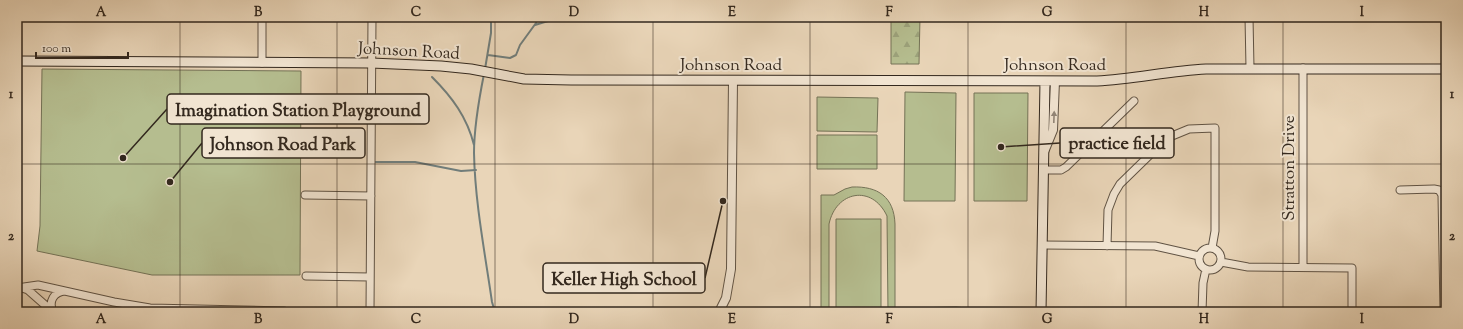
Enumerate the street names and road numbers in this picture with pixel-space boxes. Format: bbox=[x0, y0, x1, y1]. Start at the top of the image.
street label: Johnson Road bbox=[356, 37, 461, 67]
street label: Johnson Road bbox=[679, 54, 782, 78]
street label: Johnson Road bbox=[1003, 54, 1106, 78]
street label: Stratton Drive bbox=[1278, 115, 1302, 221]

